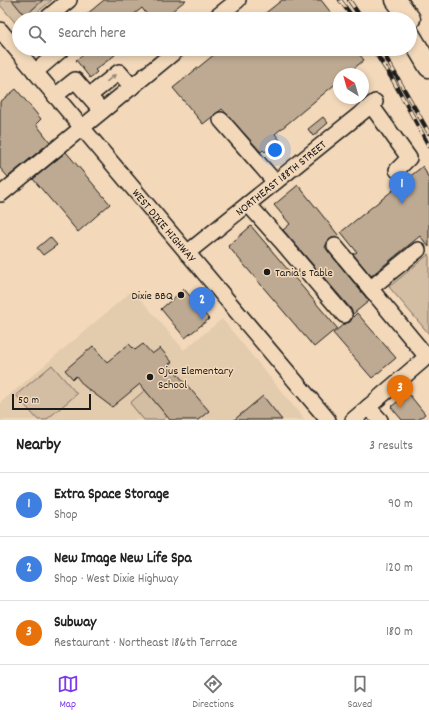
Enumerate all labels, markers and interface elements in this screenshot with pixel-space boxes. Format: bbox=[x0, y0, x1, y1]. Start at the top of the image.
search box bbox=[12, 12, 417, 56]
icon: search bbox=[26, 23, 48, 45]
text: Search here bbox=[58, 23, 126, 45]
north arrow bbox=[333, 68, 369, 104]
one-way arrow bbox=[106, 73, 117, 82]
street label: NORTHEAST 188TH STREET bbox=[232, 137, 331, 221]
your location bbox=[265, 140, 285, 160]
pin: 1 bbox=[389, 171, 415, 204]
street label: WEST DIXIE HIGHWAY bbox=[127, 186, 199, 267]
place label: Tania's Table bbox=[275, 265, 333, 282]
marker: Tania's Table bbox=[262, 267, 272, 277]
pin: 2 bbox=[189, 287, 215, 320]
place label: Dixie BBQ bbox=[132, 288, 173, 305]
marker: Dixie BBQ bbox=[176, 290, 186, 300]
place label: Ojus Elementary School bbox=[158, 363, 234, 394]
marker: Ojus Elementary School bbox=[145, 372, 155, 382]
pin: 3 bbox=[387, 375, 413, 408]
scale bar bbox=[12, 392, 91, 411]
text: 50 m bbox=[18, 393, 39, 409]
text: Nearby bbox=[16, 434, 60, 458]
text: 3 results bbox=[369, 437, 413, 456]
text: Extra Space Storage bbox=[54, 484, 169, 506]
text: 1 bbox=[28, 495, 30, 514]
text: 90 m bbox=[388, 495, 413, 514]
text: Shop bbox=[54, 506, 77, 525]
text: New Image New Life Spa bbox=[54, 548, 192, 570]
text: 2 bbox=[26, 559, 32, 578]
text: 120 m bbox=[385, 559, 413, 578]
text: Shop · West Dixie Highway bbox=[54, 570, 178, 589]
text: Subway bbox=[54, 612, 96, 634]
text: 3 bbox=[26, 623, 32, 642]
text: 180 m bbox=[386, 623, 413, 642]
text: Restaurant · Northeast 186th Terrace bbox=[54, 634, 237, 653]
tab: Map bbox=[57, 673, 79, 713]
tab: Directions bbox=[192, 673, 234, 713]
tab: Saved bbox=[348, 673, 372, 713]

